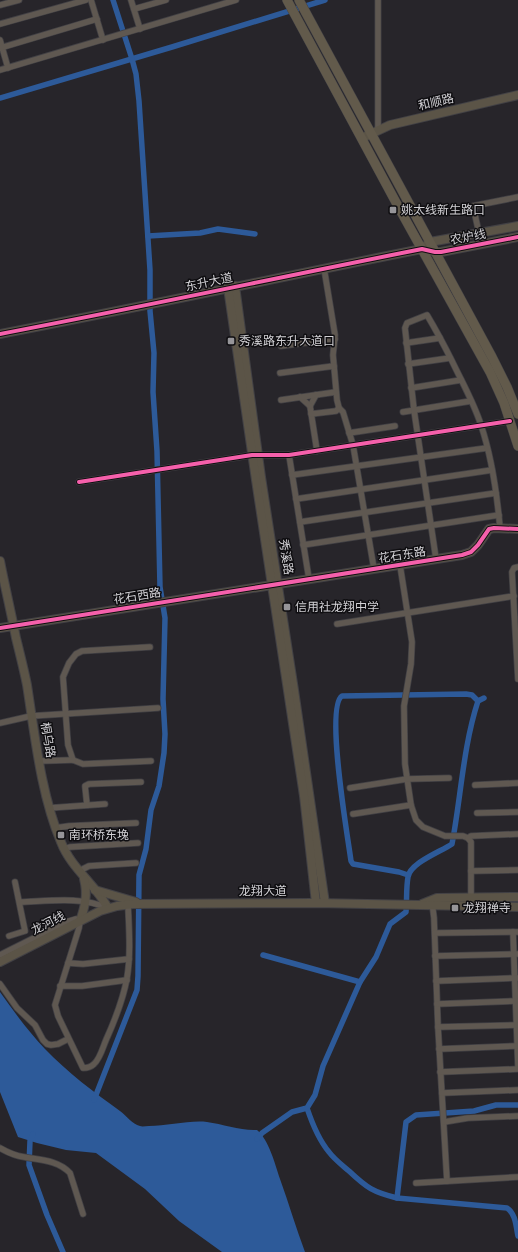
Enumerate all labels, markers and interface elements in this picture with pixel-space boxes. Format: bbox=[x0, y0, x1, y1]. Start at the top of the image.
street label: 和顺路 bbox=[416, 89, 455, 114]
place label: 姚太线新生路口 bbox=[401, 201, 485, 218]
marker: 姚太线新生路口 bbox=[388, 205, 398, 215]
street label: 农炉线 bbox=[449, 225, 487, 248]
street label: 东升大道 bbox=[184, 268, 234, 295]
place label: 秀溪路东升大道口 bbox=[239, 332, 335, 349]
marker: 秀溪路东升大道口 bbox=[226, 336, 236, 346]
street label: 秀溪路 bbox=[275, 538, 298, 576]
street label: 花石东路 bbox=[377, 542, 427, 567]
street label: 花石西路 bbox=[112, 583, 162, 608]
place label: 信用社龙翔中学 bbox=[295, 598, 379, 615]
marker: 信用社龙翔中学 bbox=[282, 602, 292, 612]
street label: 桐乌路 bbox=[37, 721, 60, 759]
place label: 南环桥东堍 bbox=[69, 826, 129, 843]
marker: 南环桥东堍 bbox=[56, 830, 66, 840]
street label: 龙翔大道 bbox=[239, 882, 287, 899]
place label: 龙翔禅寺 bbox=[463, 899, 511, 916]
marker: 龙翔禅寺 bbox=[450, 903, 460, 913]
street label: 龙河线 bbox=[28, 907, 68, 938]

